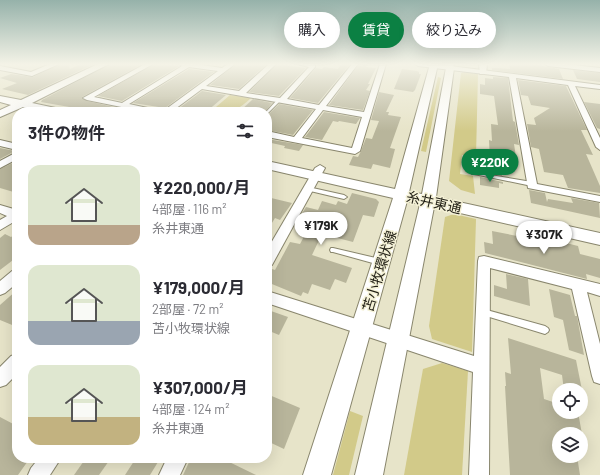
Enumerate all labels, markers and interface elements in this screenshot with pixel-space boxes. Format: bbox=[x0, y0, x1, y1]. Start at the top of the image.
chip: 購入 bbox=[284, 12, 340, 48]
chip: 賃貸 bbox=[348, 12, 404, 48]
chip: 絞り込み bbox=[412, 12, 496, 48]
icon: filters bbox=[234, 120, 256, 142]
text: 3件の物件 bbox=[28, 122, 105, 142]
pin: ¥220K bbox=[462, 149, 518, 183]
text: ¥220K bbox=[470, 154, 510, 170]
text: ¥220,000/月 bbox=[152, 177, 251, 197]
icon: home bbox=[60, 181, 108, 229]
street label: 糸井東通 bbox=[405, 187, 463, 217]
text: 4部屋 · 116 m² bbox=[152, 201, 227, 217]
pin: ¥179K bbox=[293, 212, 349, 246]
text: ¥179K bbox=[303, 217, 339, 233]
text: 糸井東通 bbox=[152, 220, 204, 236]
pin: ¥307K bbox=[516, 221, 572, 255]
text: ¥307K bbox=[525, 226, 563, 242]
street label: 苫小牧環状線 bbox=[359, 228, 399, 314]
text: ¥179,000/月 bbox=[152, 277, 245, 297]
icon: home bbox=[60, 281, 108, 329]
text: 2部屋 · 72 m² bbox=[152, 301, 224, 317]
text: 苫小牧環状線 bbox=[152, 320, 230, 336]
text: ¥307,000/月 bbox=[152, 377, 248, 397]
icon: home bbox=[60, 381, 108, 429]
map controls bbox=[552, 383, 588, 463]
button: locate bbox=[552, 383, 588, 419]
text: 4部屋 · 124 m² bbox=[152, 401, 229, 417]
text: 糸井東通 bbox=[152, 420, 204, 436]
button: layers bbox=[552, 427, 588, 463]

